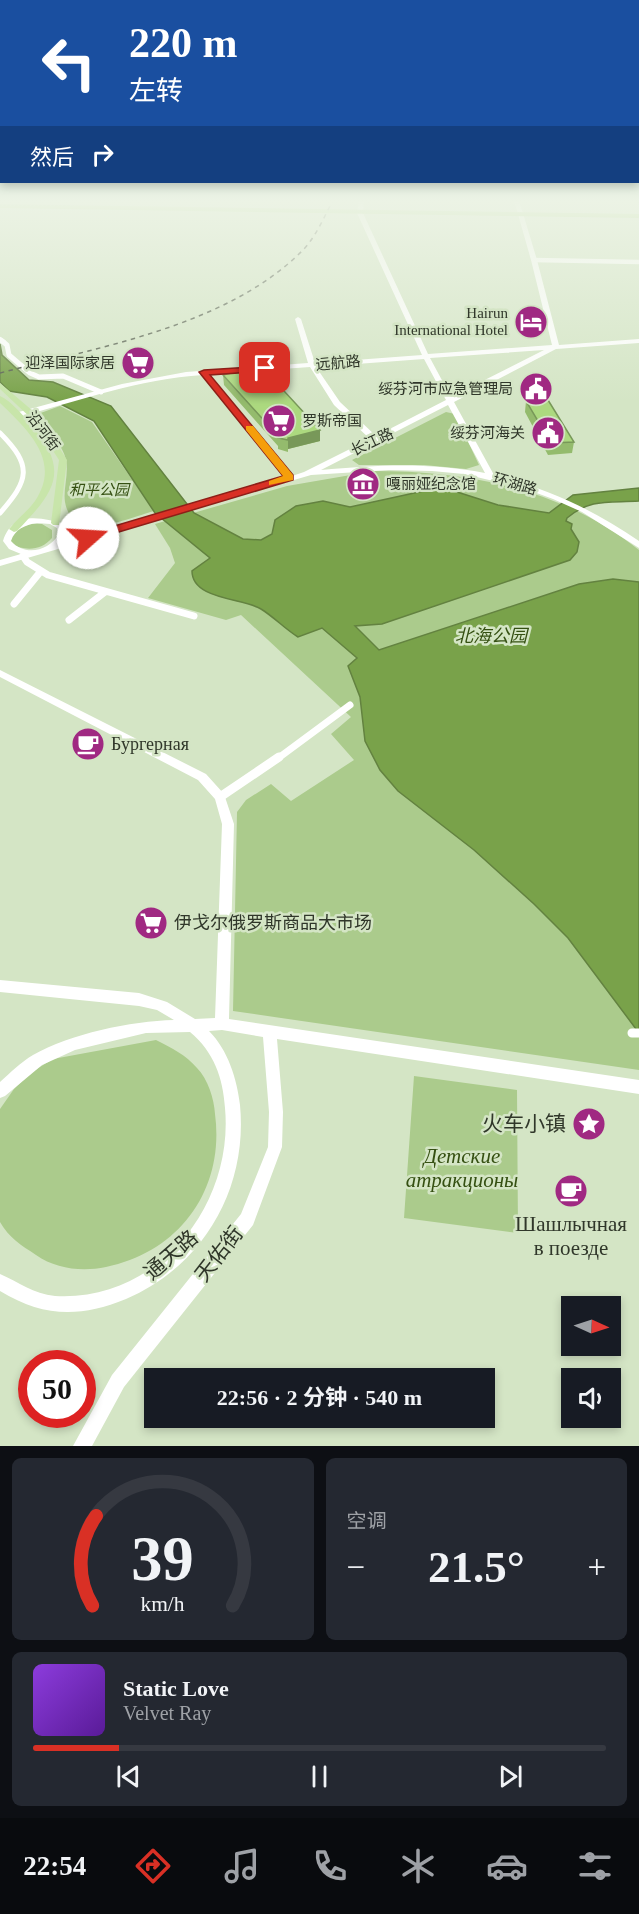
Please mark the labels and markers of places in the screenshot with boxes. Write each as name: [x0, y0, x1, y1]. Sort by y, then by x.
hotel icon: Hairun International Hotel: [513, 304, 549, 340]
place label: Hairun International Hotel: [394, 305, 508, 338]
pin: [239, 342, 290, 393]
supermarket icon: 迎泽国际家居: [120, 345, 156, 381]
place label: 迎泽国际家居: [25, 355, 115, 371]
public building icon: 绥芬河市应急管理局: [518, 371, 554, 407]
place label: 绥芬河市应急管理局: [378, 381, 513, 397]
supermarket icon: 罗斯帝国: [261, 403, 297, 439]
place label: 罗斯帝国: [302, 413, 362, 429]
public building icon: 绥芬河海关: [530, 415, 566, 451]
place label: 绥芬河海关: [450, 425, 525, 441]
museum icon: 嘎丽娅纪念馆: [345, 466, 381, 502]
place label: 嘎丽娅纪念馆: [386, 476, 476, 492]
cafe icon: Бургерная: [70, 726, 106, 762]
place label: Бургерная: [111, 734, 189, 754]
supermarket icon: 伊戈尔俄罗斯商品大市场: [133, 905, 169, 941]
place label: 伊戈尔俄罗斯商品大市场: [174, 913, 372, 933]
place icon: 火车小镇: [571, 1106, 607, 1142]
place label: 火车小镇: [482, 1112, 566, 1136]
cafe icon: Шашлычная в поезде: [553, 1173, 589, 1209]
place label: Шашлычная в поезде: [515, 1212, 627, 1260]

